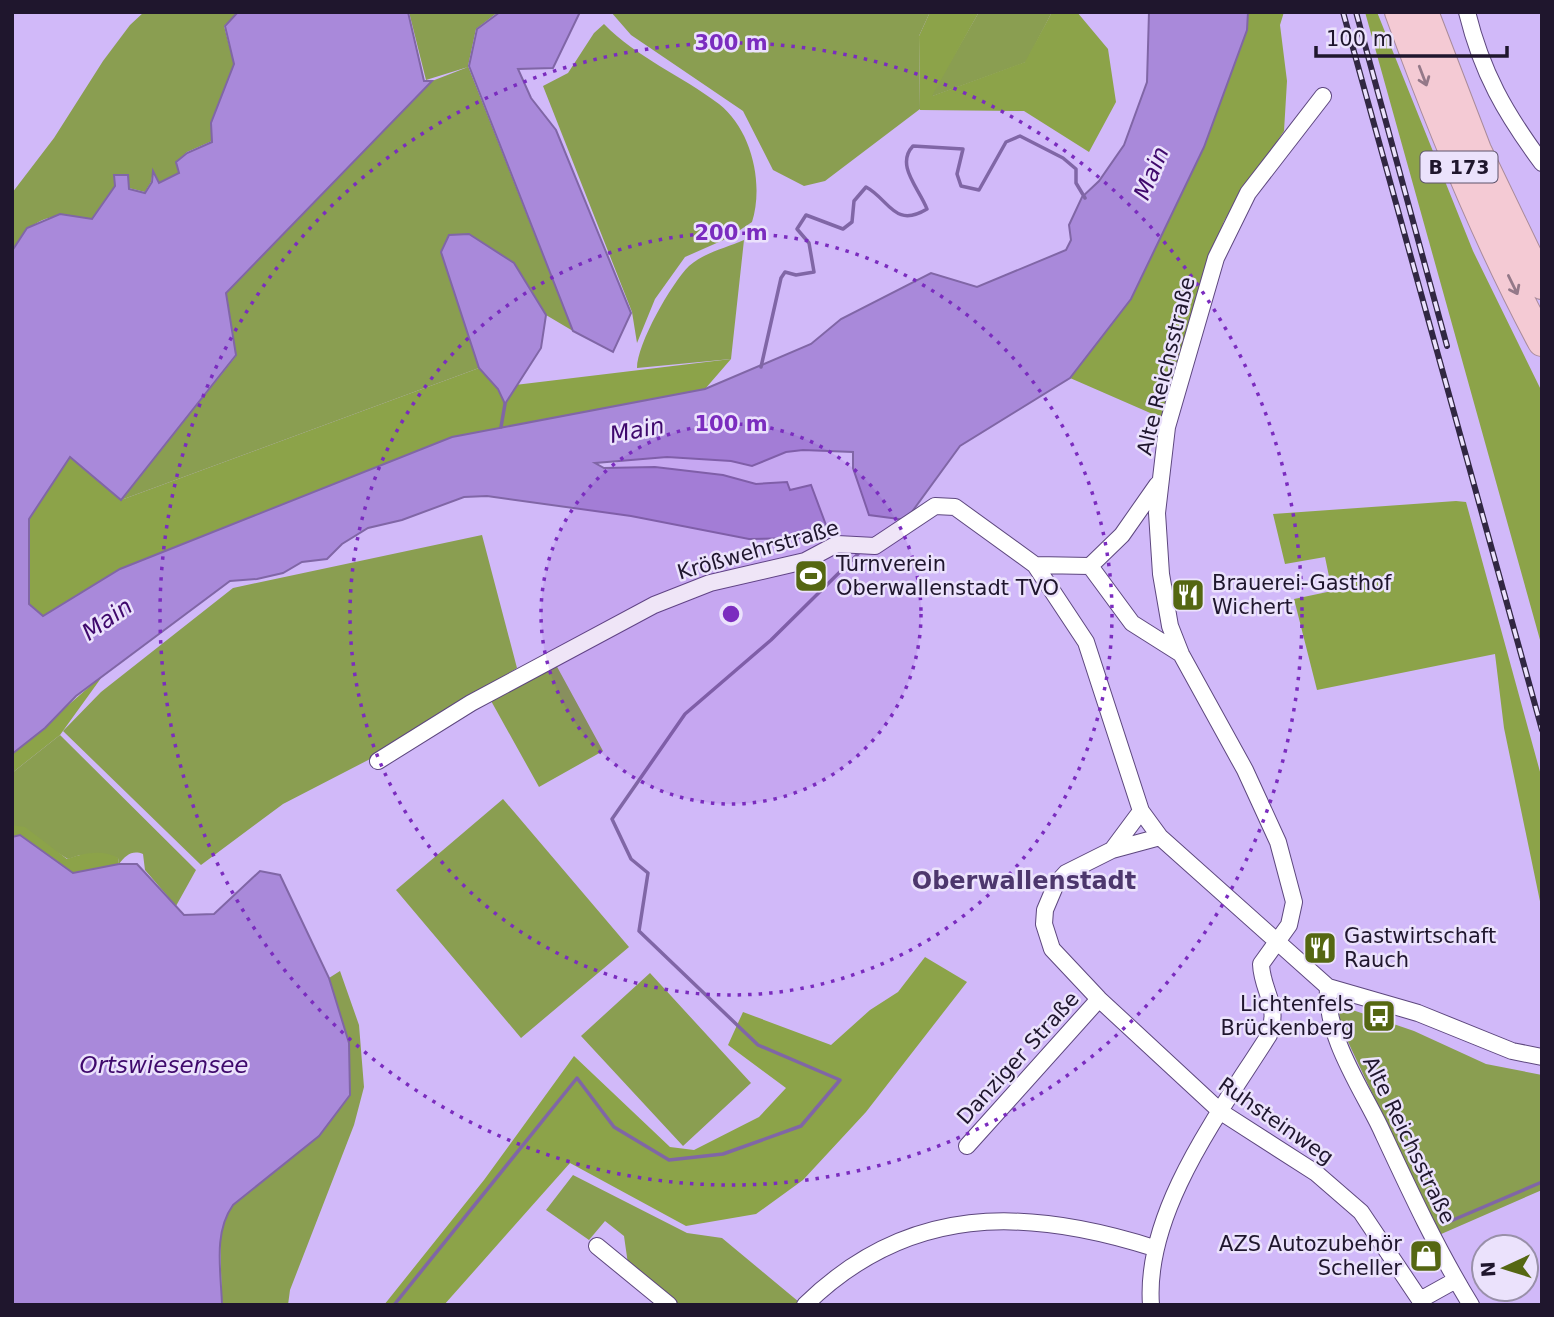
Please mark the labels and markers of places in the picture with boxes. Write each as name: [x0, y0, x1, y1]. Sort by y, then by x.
place label: Turnverein Oberwallenstadt TVO: [835, 552, 1059, 600]
sports icon: Turnverein Oberwallenstadt TVO: [792, 557, 830, 595]
place label: Brauerei-Gasthof Wichert: [1212, 571, 1392, 619]
restaurant icon: Brauerei-Gasthof Wichert: [1169, 576, 1207, 614]
centre of rings: [719, 602, 743, 626]
place label: Gastwirtschaft Rauch: [1344, 924, 1496, 972]
restaurant icon: Gastwirtschaft Rauch: [1301, 929, 1339, 967]
place label: Lichtenfels Brückenberg: [1221, 992, 1354, 1040]
bus stop icon: Lichtenfels Brückenberg: [1360, 997, 1398, 1035]
place label: AZS Autozubehör Scheller: [1219, 1232, 1402, 1280]
shop icon: AZS Autozubehör Scheller: [1407, 1237, 1445, 1275]

